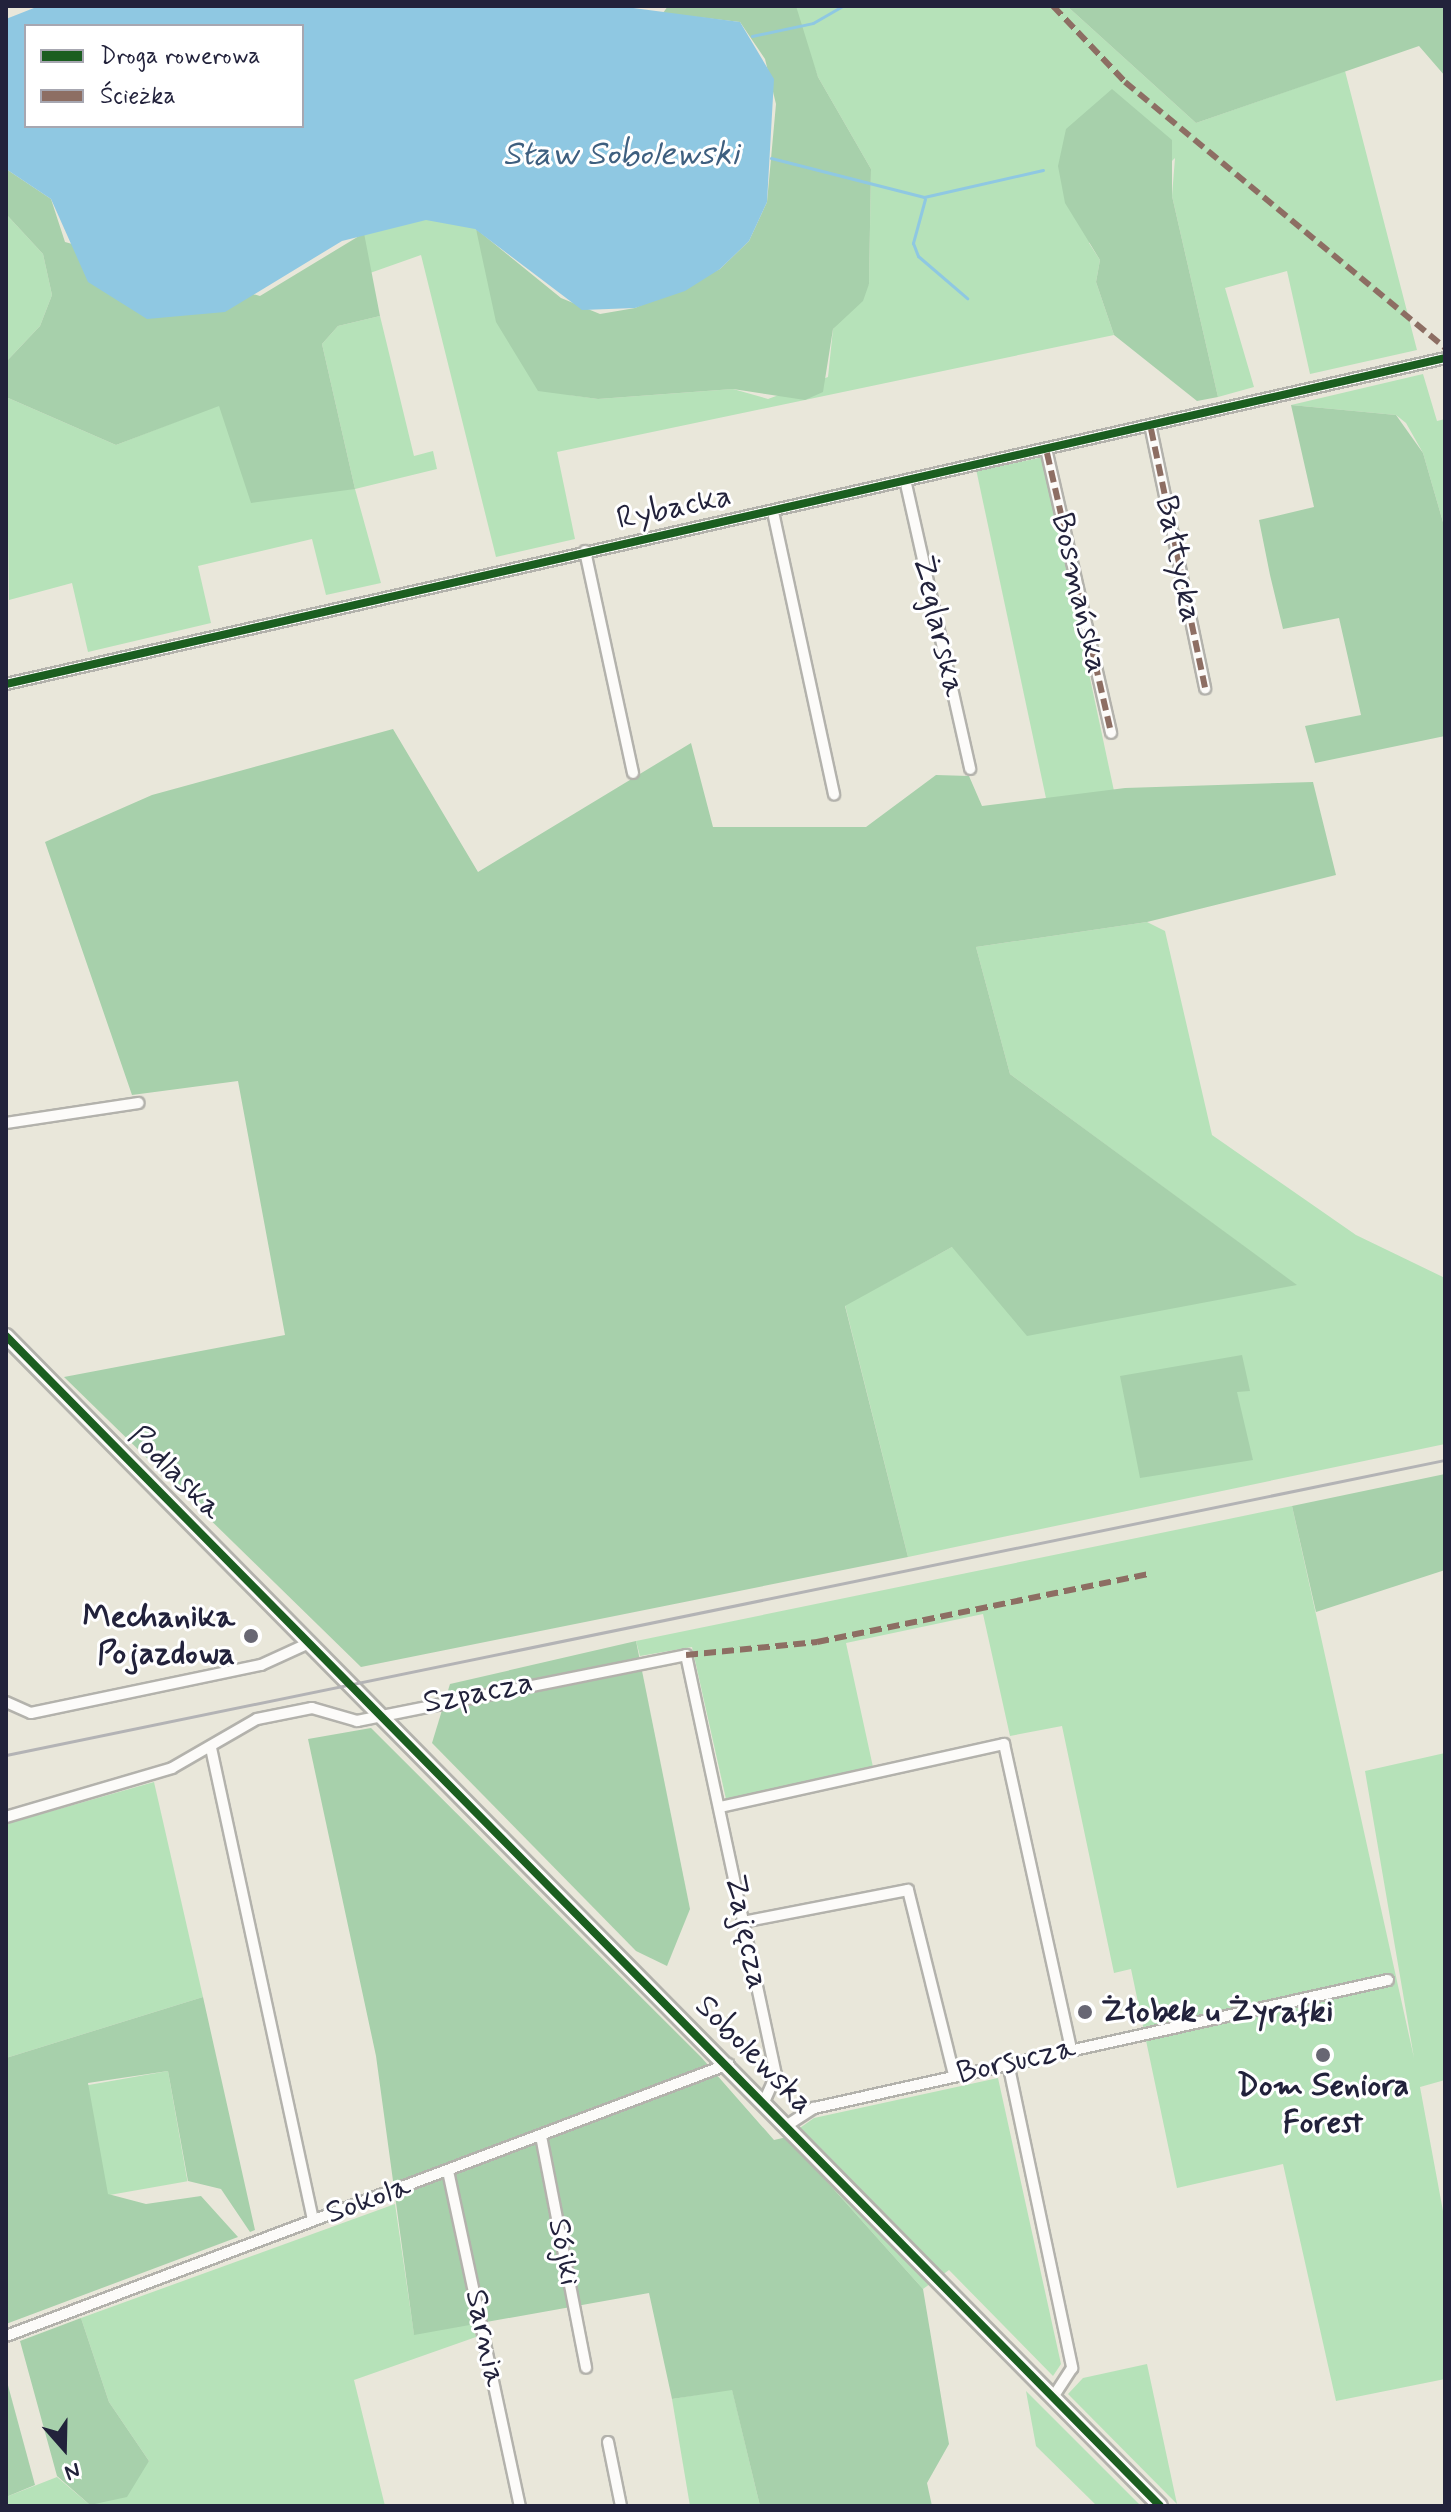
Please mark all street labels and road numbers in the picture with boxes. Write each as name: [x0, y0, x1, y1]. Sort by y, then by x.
street label: Rybacka: [613, 477, 735, 539]
street label: Bałtycka: [1146, 492, 1210, 626]
street label: Bosmańska: [1042, 509, 1116, 677]
street label: Żeglarska: [903, 552, 973, 700]
street label: Podlaska: [120, 1418, 230, 1528]
street label: Szpacza: [420, 1664, 536, 1722]
street label: Zajęcza: [715, 1871, 777, 1993]
street label: Sobolewska: [686, 1987, 822, 2123]
street label: Borsucza: [953, 2029, 1079, 2093]
street label: Sokola: [320, 2167, 416, 2233]
street label: Sójki: [539, 2215, 589, 2289]
street label: Sarnia: [456, 2286, 514, 2390]

